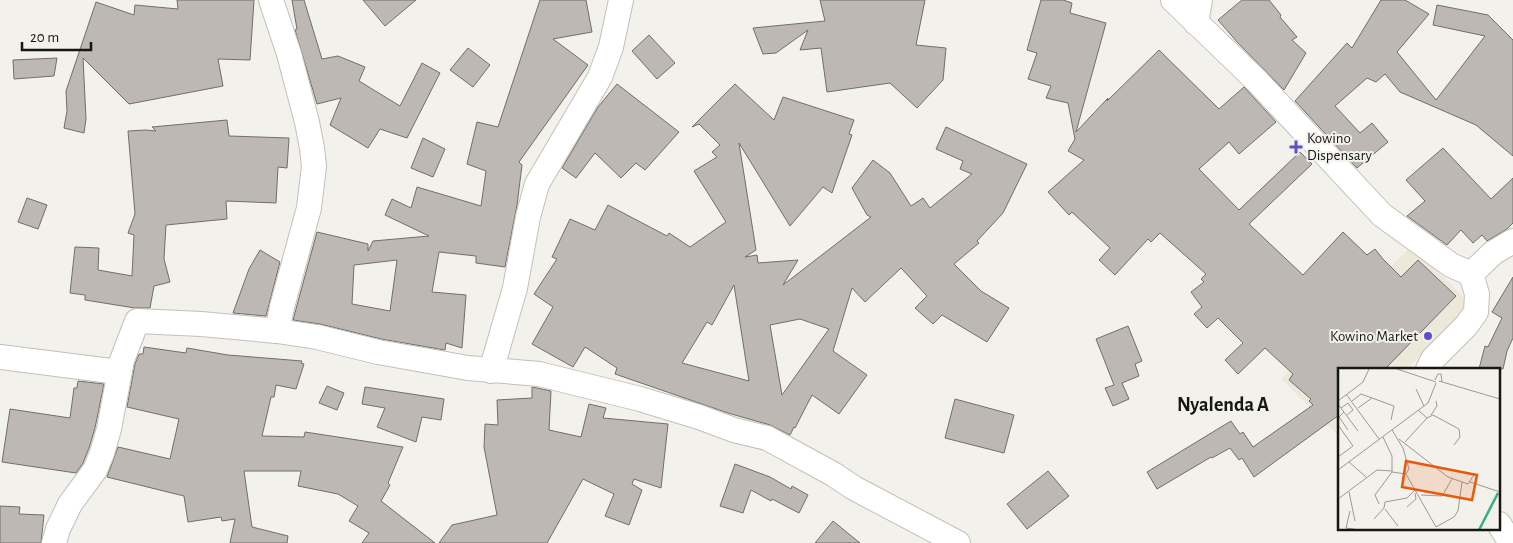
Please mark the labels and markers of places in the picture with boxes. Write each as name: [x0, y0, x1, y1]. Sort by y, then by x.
place label: Kowino Dispensary: [1307, 131, 1373, 163]
marker: Kowino Dispensary: [1289, 140, 1303, 154]
place label: Kowino Market: [1330, 329, 1418, 344]
marker: Kowino Market: [1422, 330, 1434, 342]

